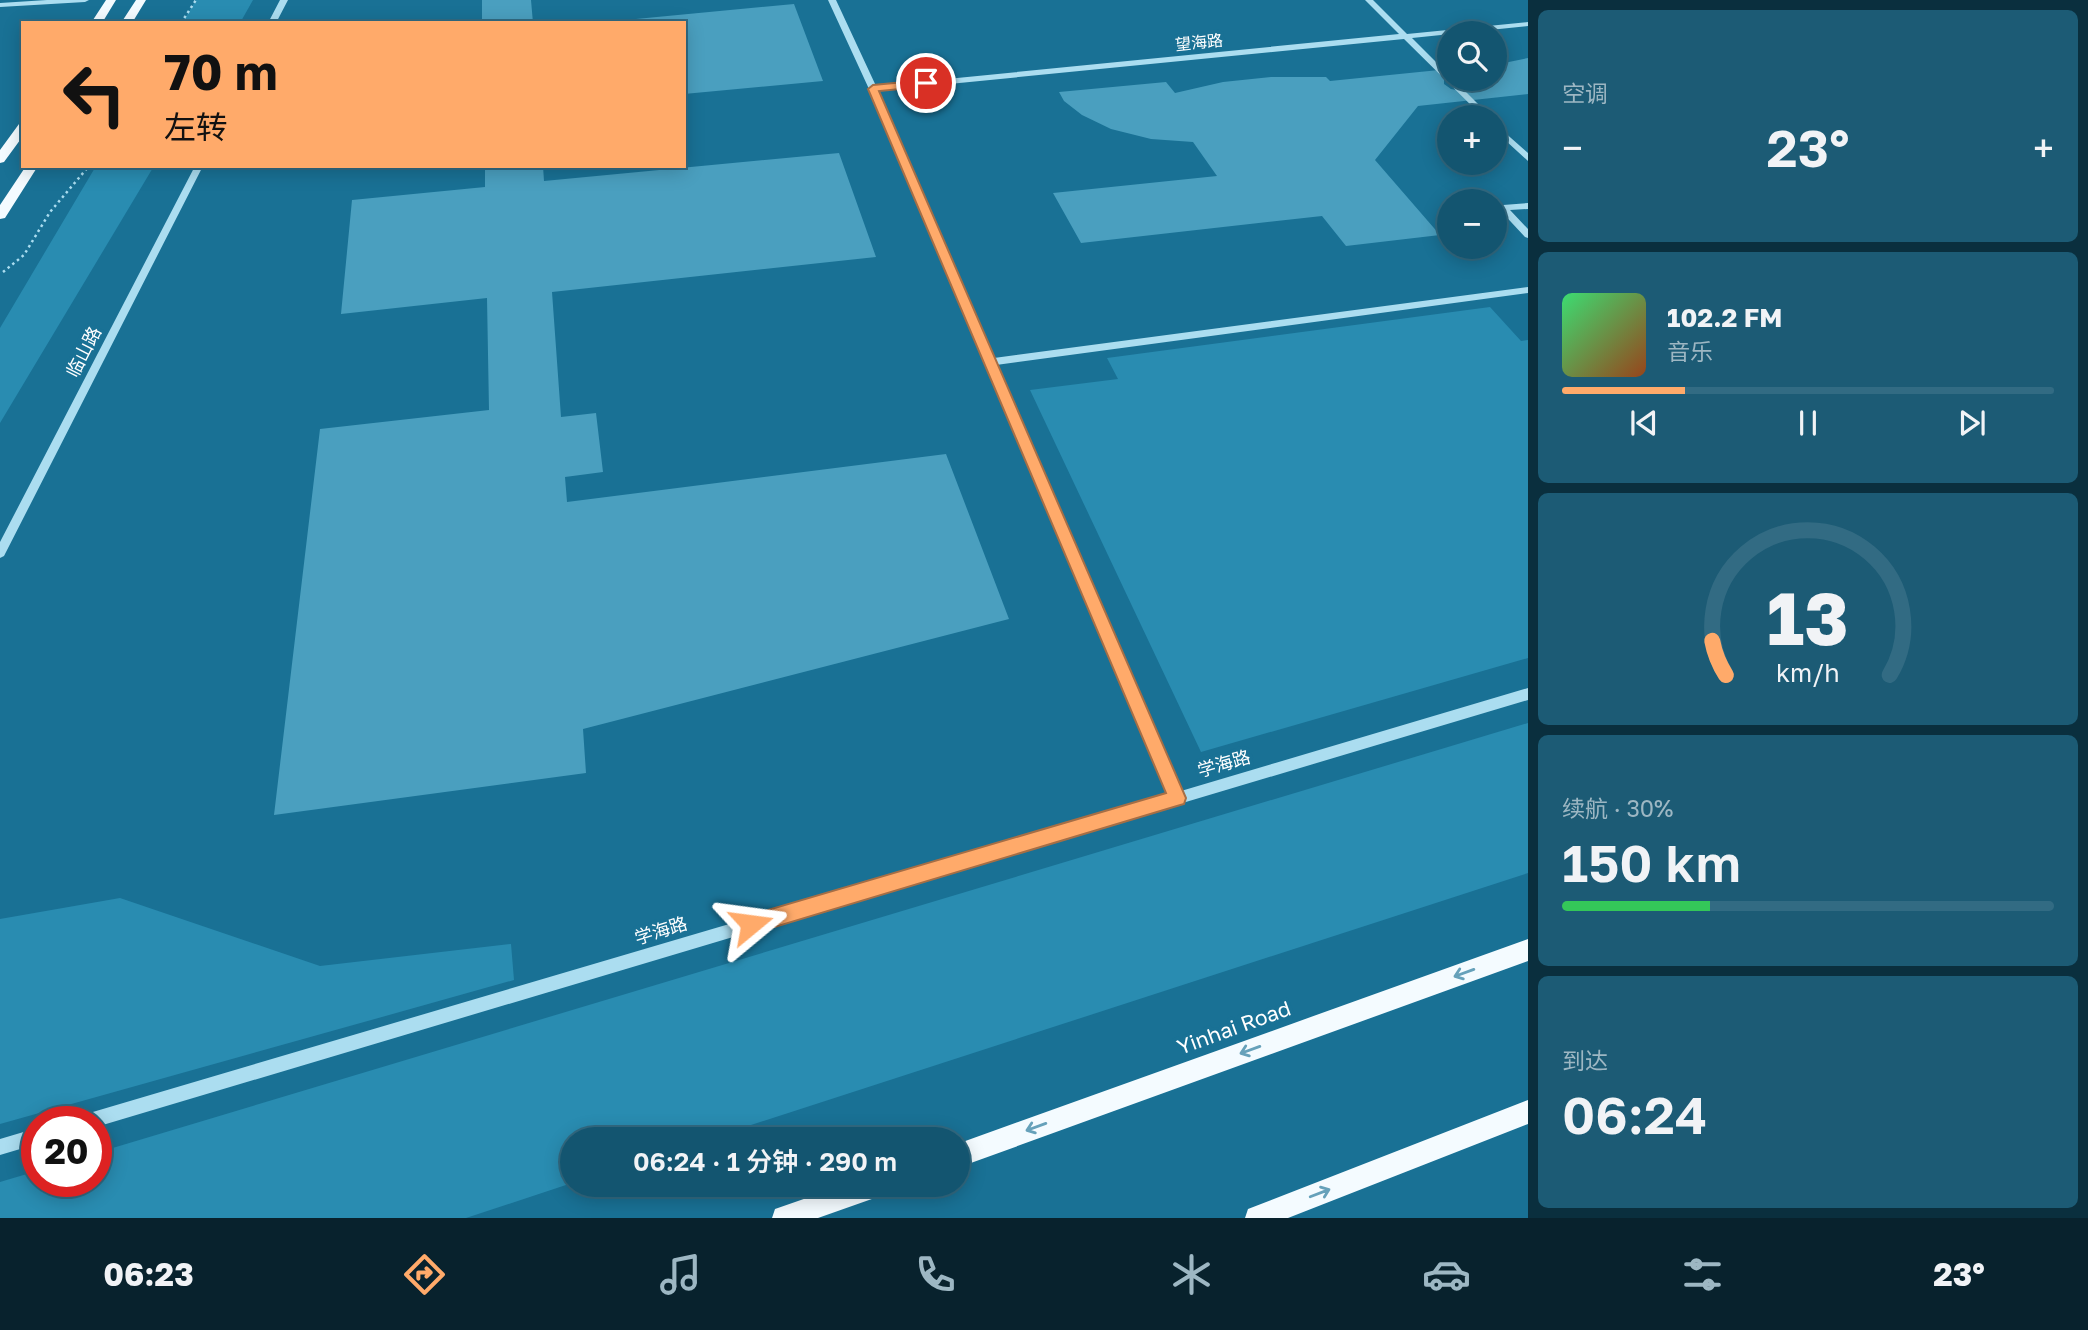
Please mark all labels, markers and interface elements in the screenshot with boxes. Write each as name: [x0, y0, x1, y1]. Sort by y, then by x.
map controls: [1437, 21, 1507, 259]
button: search: [1437, 21, 1507, 91]
street label: 望海路: [1174, 30, 1224, 54]
text: 70 m: [164, 42, 278, 101]
icon: left: [49, 49, 140, 140]
pin: [896, 53, 956, 113]
icon: arrive: [907, 64, 945, 102]
text: 空调: [1562, 79, 1608, 107]
button: +: [1437, 105, 1507, 175]
text: 左转: [164, 108, 228, 146]
text: 23°: [1767, 116, 1849, 178]
text: −: [1562, 125, 1583, 170]
text: +: [2033, 125, 2054, 170]
button: −: [1437, 189, 1507, 259]
text: 102.2 FM: [1667, 302, 1782, 333]
street label: 临山路: [61, 322, 105, 381]
text: 音乐: [1667, 337, 1713, 365]
icon: previous: [1625, 404, 1663, 442]
icon: pause: [1789, 404, 1827, 442]
icon: next: [1953, 404, 1991, 442]
text: 13: [1767, 574, 1849, 661]
text: km/h: [1776, 657, 1840, 688]
street label: 学海路: [1195, 745, 1253, 781]
text: 续航 · 30%: [1562, 794, 1673, 822]
text: 150 km: [1562, 831, 1741, 893]
position arrow: [714, 887, 788, 961]
street label: 学海路: [632, 912, 690, 948]
one-way arrow: [1453, 968, 1475, 980]
street label: Yinhai Road: [1173, 994, 1294, 1060]
one-way arrow: [1239, 1045, 1261, 1058]
text: 到达: [1562, 1046, 1608, 1074]
text: 06:24: [1562, 1083, 1708, 1145]
speed limit sign: 20: [21, 1106, 112, 1197]
one-way arrow: [1025, 1122, 1047, 1135]
text: 06:24 · 1 分钟 · 290 m: [633, 1146, 897, 1177]
one-way arrow: [1309, 1186, 1331, 1199]
icon: directions: [400, 1250, 449, 1299]
icon: music: [656, 1250, 705, 1299]
icon: phone: [911, 1250, 960, 1299]
icon: climate: [1167, 1250, 1216, 1299]
icon: car: [1422, 1250, 1471, 1299]
icon: filters: [1678, 1250, 1727, 1299]
text: 06:23: [103, 1255, 194, 1293]
text: 23°: [1933, 1255, 1985, 1293]

